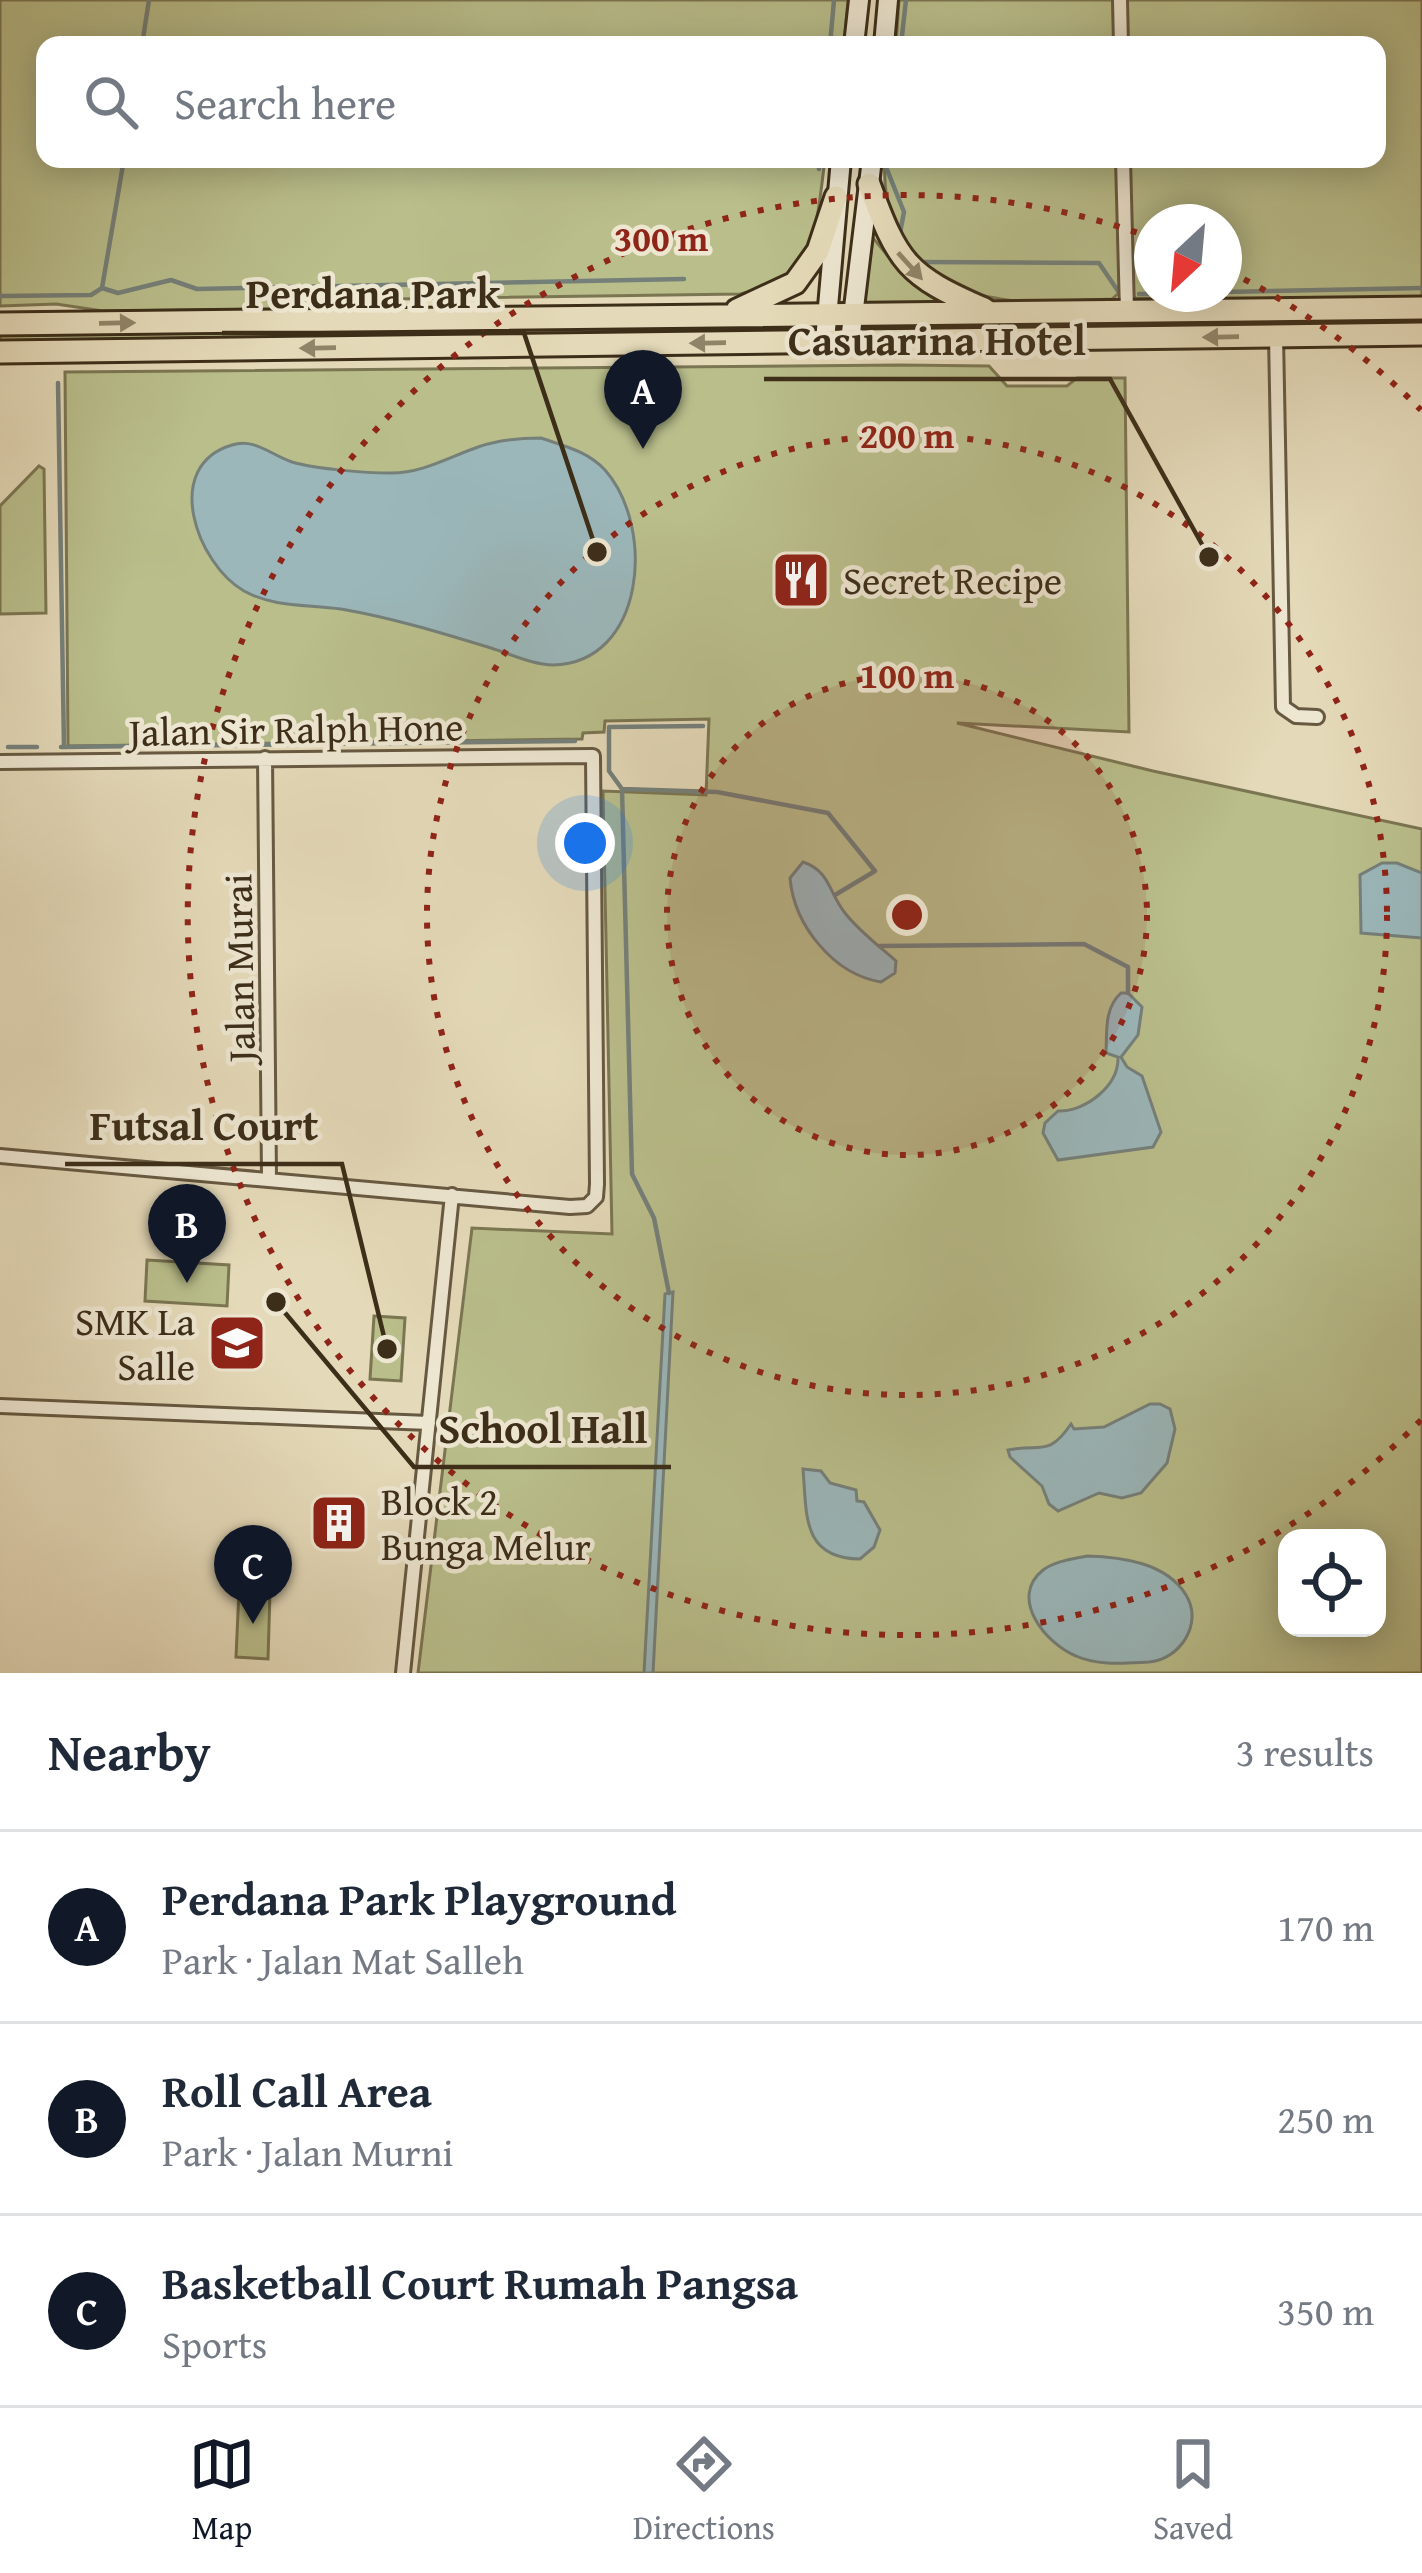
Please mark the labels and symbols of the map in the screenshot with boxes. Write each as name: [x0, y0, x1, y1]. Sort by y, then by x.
north arrow: [1134, 204, 1242, 312]
text: 300 m: [614, 211, 709, 264]
one-way arrow: [896, 252, 923, 281]
callout: Perdana Park: [222, 255, 524, 333]
text: Perdana Park: [246, 262, 501, 323]
callout: Casuarina Hotel: [764, 301, 1110, 379]
text: Casuarina Hotel: [788, 309, 1086, 370]
one-way arrow: [99, 313, 137, 332]
one-way arrow: [1201, 328, 1239, 347]
one-way arrow: [688, 333, 726, 352]
one-way arrow: [298, 338, 336, 357]
pin: A: [604, 350, 682, 449]
text: 200 m: [860, 408, 955, 461]
restaurant icon: Secret Recipe: [770, 549, 832, 611]
place label: Secret Recipe: [843, 551, 1062, 608]
text: 100 m: [860, 648, 955, 701]
street label: Jalan Sir Ralph Hone: [123, 697, 464, 760]
your location: [555, 813, 615, 873]
street label: Jalan Murai: [208, 873, 269, 1068]
centre of rings: [886, 894, 928, 936]
callout: Futsal Court: [65, 1086, 342, 1164]
text: Futsal Court: [90, 1094, 319, 1155]
pin: B: [148, 1184, 226, 1283]
place label: SMK La Salle: [75, 1292, 196, 1394]
school or university icon: SMK La Salle: [206, 1312, 268, 1374]
callout: School Hall: [414, 1389, 671, 1467]
text: School Hall: [438, 1397, 648, 1458]
place label: Block 2 Bunga Melur: [381, 1472, 591, 1574]
building icon: Block 2 Bunga Melur: [308, 1492, 370, 1554]
pin: C: [214, 1525, 292, 1624]

